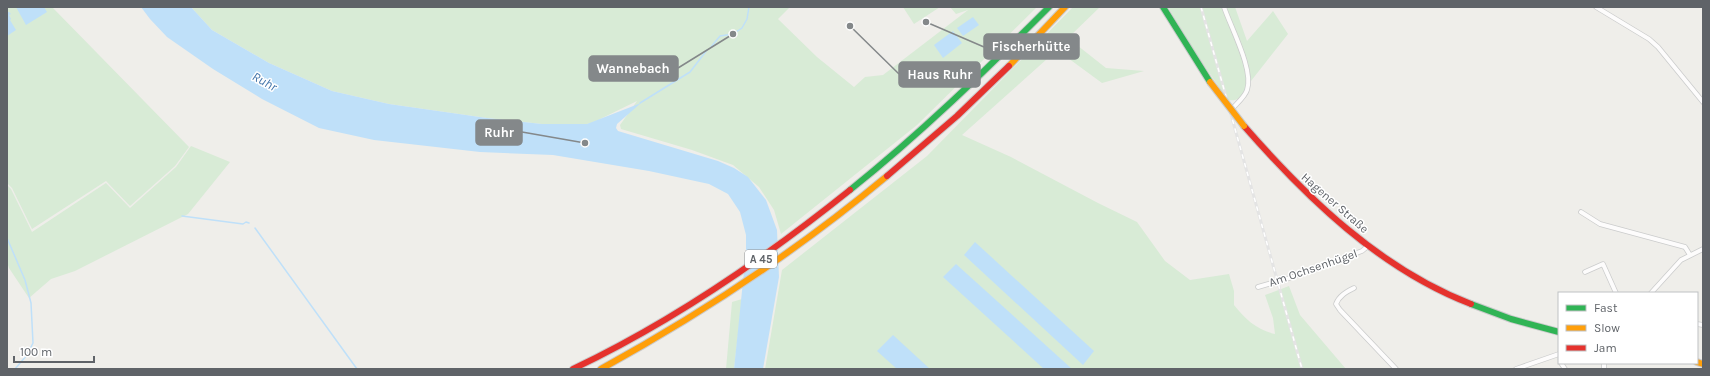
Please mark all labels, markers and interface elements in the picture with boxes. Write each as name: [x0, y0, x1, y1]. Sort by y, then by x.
callout: Fischerhütte: [984, 34, 1079, 59]
text: Fischerhütte: [992, 39, 1070, 54]
callout: Wannebach: [589, 56, 678, 81]
text: Wannebach: [596, 61, 670, 76]
callout: Haus Ruhr: [899, 62, 980, 87]
text: Haus Ruhr: [908, 67, 973, 82]
water label: Ruhr: [250, 69, 280, 95]
callout: Ruhr: [476, 120, 522, 145]
text: Ruhr: [484, 125, 515, 140]
street label: Hagener Straße: [1299, 170, 1371, 236]
street label: Am Ochsenhügel: [1267, 246, 1359, 290]
road number: A 45: [745, 250, 777, 268]
legend: [1558, 292, 1698, 364]
text: Fast: [1594, 301, 1618, 315]
text: Slow: [1594, 321, 1620, 335]
scale bar: [14, 338, 94, 364]
text: Jam: [1594, 341, 1617, 355]
text: 100 m: [20, 345, 52, 359]

